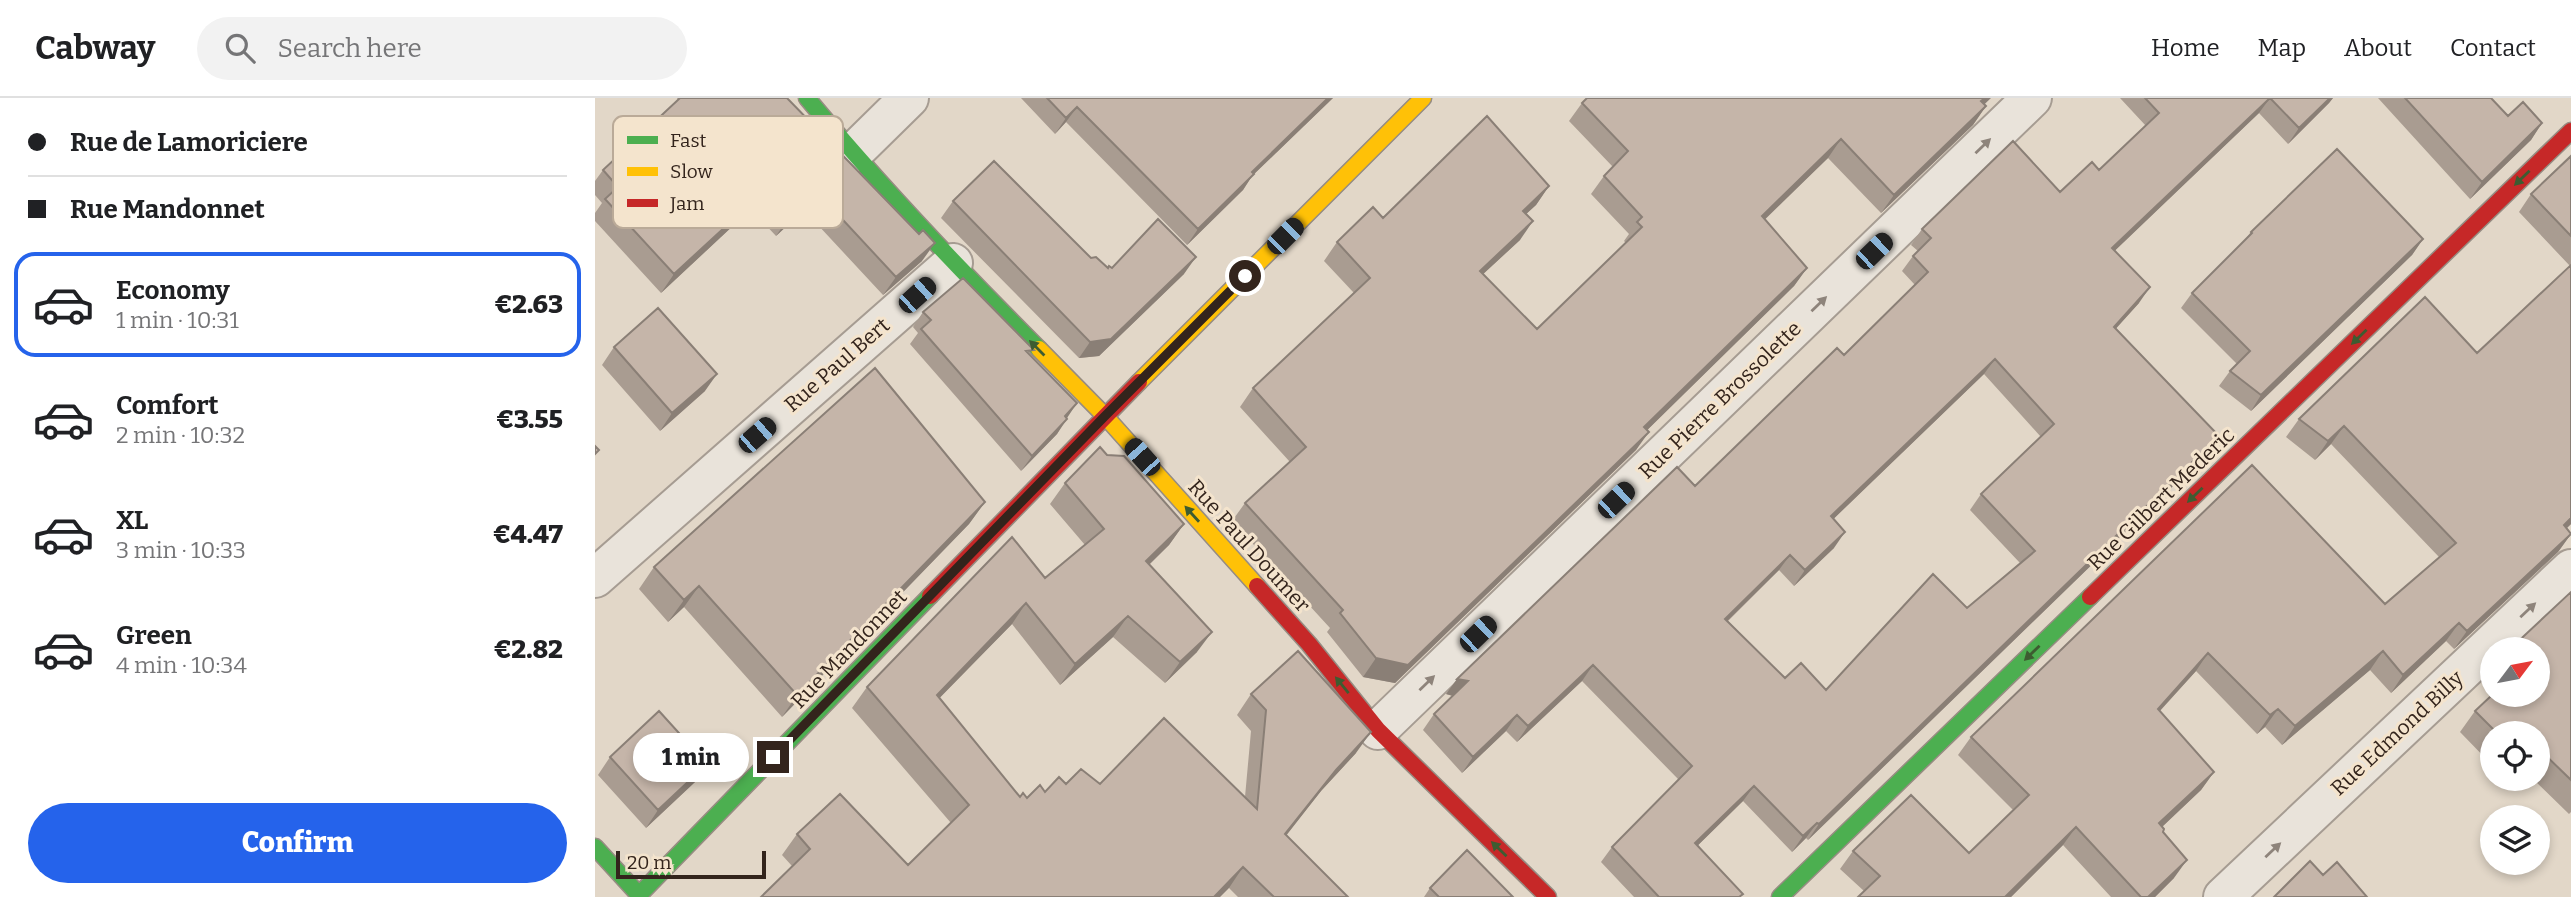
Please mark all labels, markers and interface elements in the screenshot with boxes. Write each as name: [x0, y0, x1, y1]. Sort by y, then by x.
search box: [197, 17, 687, 80]
text: Cabway: [35, 28, 155, 68]
icon: search: [221, 29, 259, 67]
text: Search here: [277, 33, 422, 64]
text: Home: [2151, 34, 2220, 62]
text: Map: [2258, 34, 2306, 62]
text: About: [2344, 34, 2412, 62]
text: Contact: [2450, 34, 2536, 62]
legend: [613, 116, 843, 228]
text: Rue de Lamoriciere: [70, 127, 308, 158]
text: Fast: [670, 129, 707, 152]
one-way arrow: [1974, 138, 1991, 154]
text: Slow: [670, 160, 713, 183]
one-way arrow: [2514, 170, 2531, 186]
text: Jam: [669, 192, 704, 215]
text: Rue Mandonnet: [70, 194, 265, 225]
car: [1263, 214, 1308, 258]
car: [1852, 229, 1897, 273]
route start: [1229, 260, 1261, 292]
icon: car: [32, 273, 95, 336]
car: [895, 273, 940, 317]
text: Economy: [116, 275, 230, 306]
text: €2.63: [494, 289, 563, 320]
one-way arrow: [1811, 295, 1828, 312]
text: 1 min · 10:31: [116, 306, 239, 334]
street label: Rue Paul Bert: [779, 312, 895, 418]
street label: Rue Pierre Brossolette: [1633, 316, 1807, 484]
one-way arrow: [2350, 328, 2367, 345]
one-way arrow: [1029, 340, 1046, 356]
icon: car: [32, 388, 95, 451]
text: Comfort: [116, 390, 219, 421]
text: €3.55: [496, 404, 563, 435]
car: [735, 413, 780, 457]
text: 2 min · 10:32: [116, 421, 245, 449]
street label: Rue Gilbert Mederic: [2082, 422, 2240, 576]
car: [1121, 434, 1164, 480]
street label: Rue Paul Doumer: [1183, 474, 1315, 618]
car: [1594, 478, 1639, 522]
one-way arrow: [2187, 486, 2204, 502]
icon: car: [32, 503, 95, 566]
text: XL: [116, 505, 148, 536]
one-way arrow: [1185, 506, 1201, 523]
text: €4.47: [493, 519, 563, 550]
text: 3 min · 10:33: [116, 536, 246, 564]
street label: Rue Mandonnet: [786, 584, 913, 714]
one-way arrow: [2519, 602, 2536, 619]
car: [1456, 612, 1501, 656]
icon: car: [32, 618, 95, 681]
text: Green: [116, 620, 192, 651]
text: €2.82: [494, 634, 563, 665]
north arrow: [2480, 637, 2550, 707]
map controls: [2480, 637, 2550, 875]
one-way arrow: [2024, 645, 2041, 661]
text: 4 min · 10:34: [116, 651, 247, 679]
street label: Rue Edmond Billy: [2325, 664, 2469, 801]
one-way arrow: [1418, 674, 1435, 691]
one-way arrow: [1334, 677, 1349, 695]
button: locate: [2480, 721, 2550, 791]
callout: 1 min: [633, 732, 749, 782]
route end: [757, 741, 789, 773]
text: 1 min: [662, 743, 720, 771]
button: Confirm: [28, 803, 567, 883]
button: layers: [2480, 805, 2550, 875]
one-way arrow: [1491, 842, 1508, 858]
one-way arrow: [2264, 843, 2281, 859]
scale bar: [616, 848, 767, 880]
text: 20 m: [627, 851, 671, 874]

